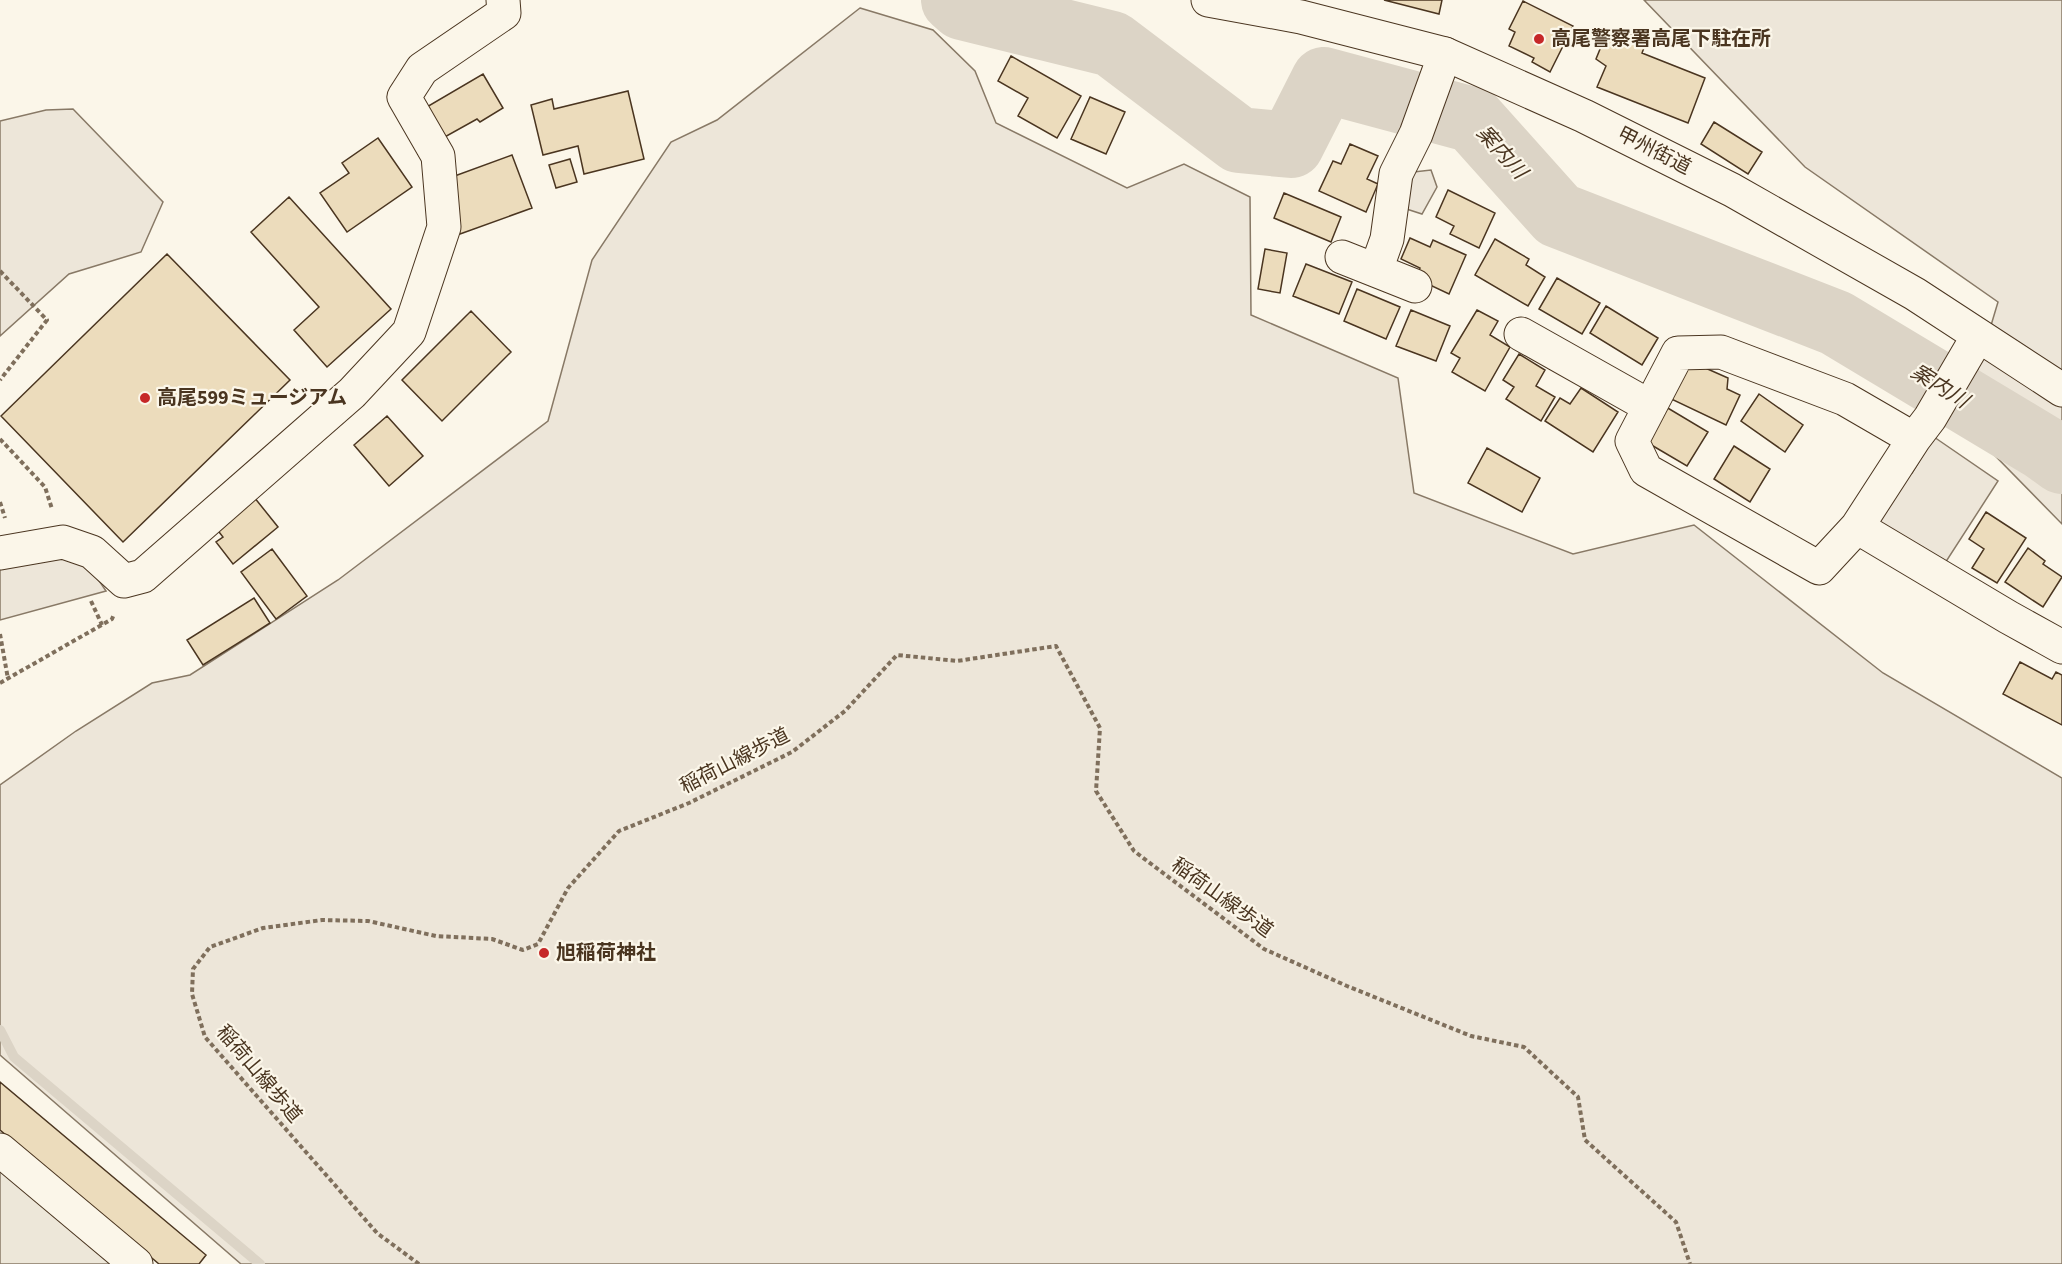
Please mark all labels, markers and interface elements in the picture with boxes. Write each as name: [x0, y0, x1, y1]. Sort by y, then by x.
place label: 高尾警察署高尾下駐在所: [1551, 25, 1771, 53]
marker: 高尾警察署高尾下駐在所: [1532, 32, 1546, 46]
water label: 案内川: [1470, 119, 1536, 187]
street label: 甲州街道: [1612, 120, 1696, 182]
water label: 案内川: [1905, 357, 1976, 416]
place label: 高尾599ミュージアム: [157, 384, 347, 412]
marker: 高尾599ミュージアム: [138, 391, 152, 405]
street label: 稲荷山線歩道: [675, 721, 795, 801]
street label: 稲荷山線歩道: [1165, 851, 1279, 945]
place label: 旭稲荷神社: [556, 939, 656, 967]
marker: 旭稲荷神社: [537, 946, 551, 960]
street label: 稲荷山線歩道: [210, 1019, 308, 1129]

